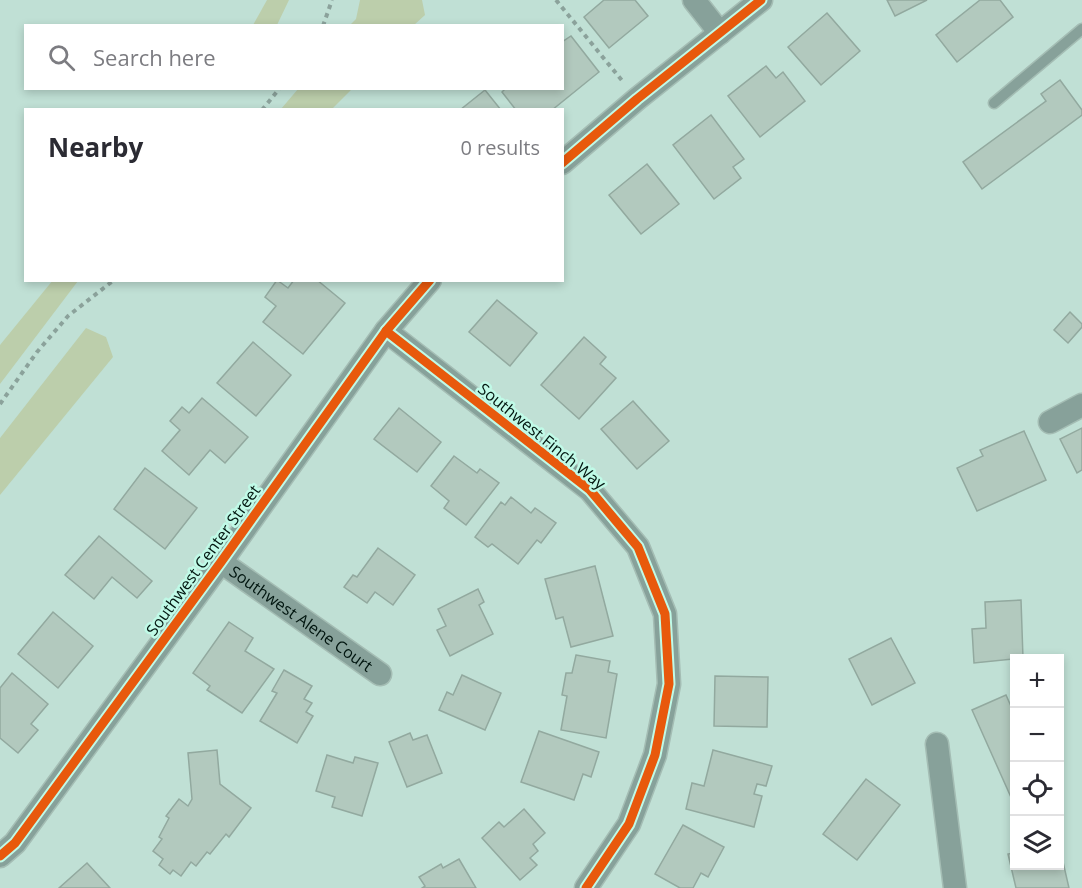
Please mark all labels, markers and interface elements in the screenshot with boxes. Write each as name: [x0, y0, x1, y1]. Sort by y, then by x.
search box: [24, 24, 564, 90]
icon: search: [45, 41, 78, 74]
text: Search here: [93, 42, 216, 72]
text: Nearby: [48, 129, 143, 165]
text: 0 results: [460, 134, 540, 161]
street label: Southwest Finch Way: [474, 378, 611, 495]
street label: Southwest Center Street: [141, 480, 265, 640]
street label: Southwest Alene Court: [225, 560, 377, 677]
map controls: [1010, 654, 1064, 870]
button: +: [1010, 654, 1064, 708]
button: −: [1010, 708, 1064, 762]
button: locate: [1010, 762, 1064, 816]
button: layers: [1010, 816, 1064, 870]

